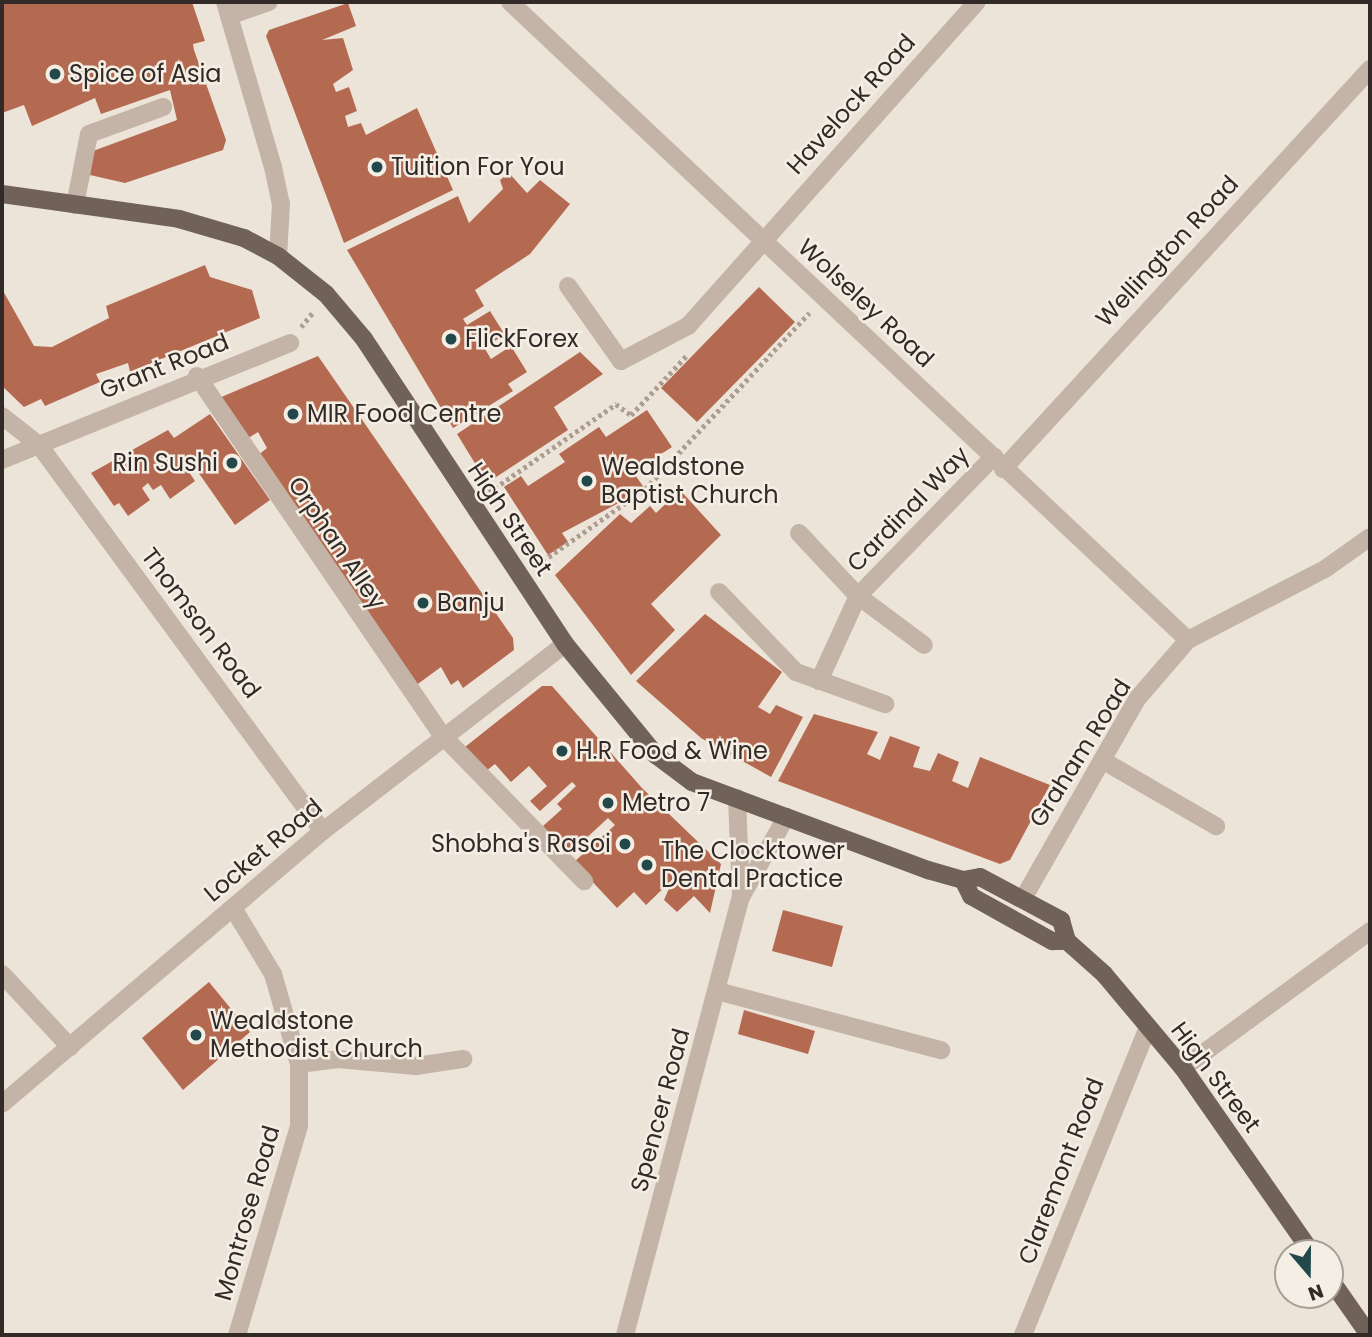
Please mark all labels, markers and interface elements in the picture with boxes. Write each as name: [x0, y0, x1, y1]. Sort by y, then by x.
street label: Havelock Road: [781, 28, 921, 180]
place label: Spice of Asia: [69, 60, 222, 88]
marker: Spice of Asia: [47, 66, 63, 82]
place label: Tuition For You: [391, 153, 565, 181]
marker: Tuition For You: [369, 159, 385, 175]
street label: Wellington Road: [1090, 170, 1244, 332]
street label: Wolseley Road: [792, 233, 940, 373]
place label: FlickForex: [465, 325, 579, 353]
street label: Grant Road: [95, 327, 233, 405]
marker: FlickForex: [443, 331, 459, 347]
place label: MIR Food Centre: [307, 400, 501, 428]
marker: MIR Food Centre: [285, 406, 301, 422]
street label: Cardinal Way: [841, 440, 975, 578]
place label: Rin Sushi: [112, 449, 218, 477]
place label: Wealdstone Baptist Church: [601, 453, 779, 509]
marker: Rin Sushi: [224, 455, 240, 471]
street label: High Street: [461, 457, 559, 581]
street label: Orphan Alley: [282, 471, 392, 615]
marker: Wealdstone Baptist Church: [579, 473, 595, 489]
street label: Thomson Road: [135, 542, 267, 704]
place label: Banju: [437, 589, 505, 617]
marker: Banju: [415, 595, 431, 611]
street label: Graham Road: [1023, 674, 1137, 832]
place label: H.R Food & Wine: [576, 737, 768, 765]
marker: H.R Food & Wine: [554, 743, 570, 759]
place label: Metro 7: [622, 789, 710, 817]
street label: Locket Road: [198, 792, 328, 908]
marker: Metro 7: [600, 795, 616, 811]
place label: Shobha's Rasoi: [431, 830, 611, 858]
marker: Shobha's Rasoi: [617, 836, 633, 852]
place label: The Clocktower Dental Practice: [661, 837, 845, 893]
marker: The Clocktower Dental Practice: [639, 857, 655, 873]
place label: Wealdstone Methodist Church: [210, 1007, 423, 1063]
street label: High Street: [1165, 1016, 1267, 1138]
street label: Spencer Road: [624, 1025, 696, 1195]
marker: Wealdstone Methodist Church: [188, 1027, 204, 1043]
street label: Claremont Road: [1012, 1074, 1110, 1268]
street label: Montrose Road: [208, 1122, 286, 1304]
north arrow: [1274, 1239, 1344, 1309]
text: N: [1304, 1277, 1327, 1307]

